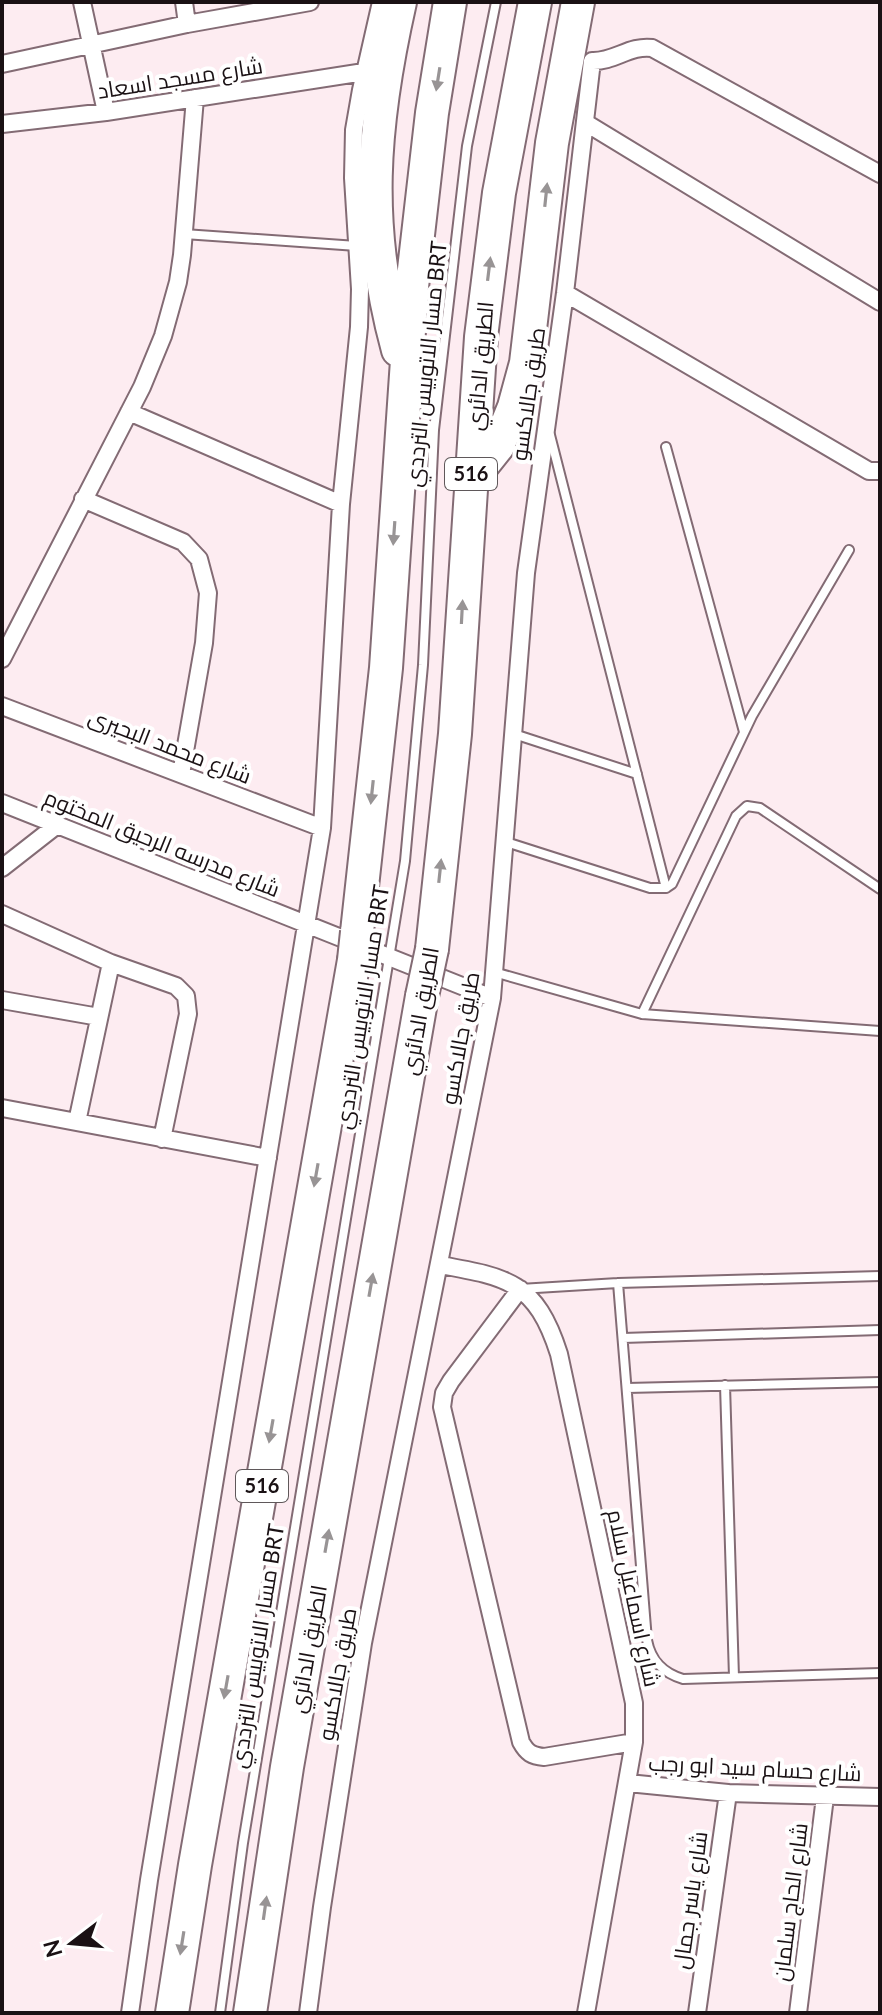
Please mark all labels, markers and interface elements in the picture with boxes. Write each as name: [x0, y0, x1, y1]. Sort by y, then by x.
street label: شارع مسجد اسعاد: [95, 51, 265, 106]
one-way arrow: [431, 67, 444, 92]
one-way arrow: [540, 182, 553, 207]
street label: مسار الاتوبيس الترددي BRT: [399, 240, 456, 489]
one-way arrow: [483, 256, 496, 281]
street label: الطريق الدائري: [460, 300, 503, 432]
street label: طريق جالاكسو: [505, 326, 551, 462]
road number: 516: [445, 458, 497, 490]
one-way arrow: [388, 521, 401, 546]
one-way arrow: [456, 599, 469, 624]
street label: شارع محمد البحيرى: [84, 702, 255, 791]
one-way arrow: [366, 780, 379, 805]
street label: شارع مدرسه الرحيق المختوم: [39, 783, 284, 905]
one-way arrow: [434, 858, 447, 883]
street label: مسار الاتوبيس الترددي BRT: [329, 883, 398, 1132]
street label: الطريق الدائري: [395, 945, 448, 1078]
street label: طريق جالاكسو: [435, 970, 485, 1106]
one-way arrow: [310, 1163, 322, 1188]
one-way arrow: [366, 1272, 378, 1297]
one-way arrow: [265, 1419, 277, 1444]
road number: 516: [236, 1470, 288, 1502]
street label: شارع اسماعيل سلام: [600, 1507, 667, 1690]
street label: مسار الاتوبيس الترددي BRT: [224, 1522, 293, 1771]
one-way arrow: [321, 1528, 333, 1553]
street label: الطريق الدائري: [283, 1583, 336, 1716]
street label: طريق جالاكسو: [312, 1606, 362, 1742]
one-way arrow: [220, 1675, 232, 1700]
street label: شارع حسام سيد ابو رجب: [648, 1748, 862, 1790]
street label: شارع الحاج سلمان: [766, 1821, 815, 1983]
street label: شارع ياسر جمال: [666, 1829, 715, 1971]
one-way arrow: [259, 1895, 272, 1920]
north arrow: [32, 1903, 112, 1983]
one-way arrow: [175, 1931, 188, 1956]
text: N: [37, 1937, 68, 1961]

